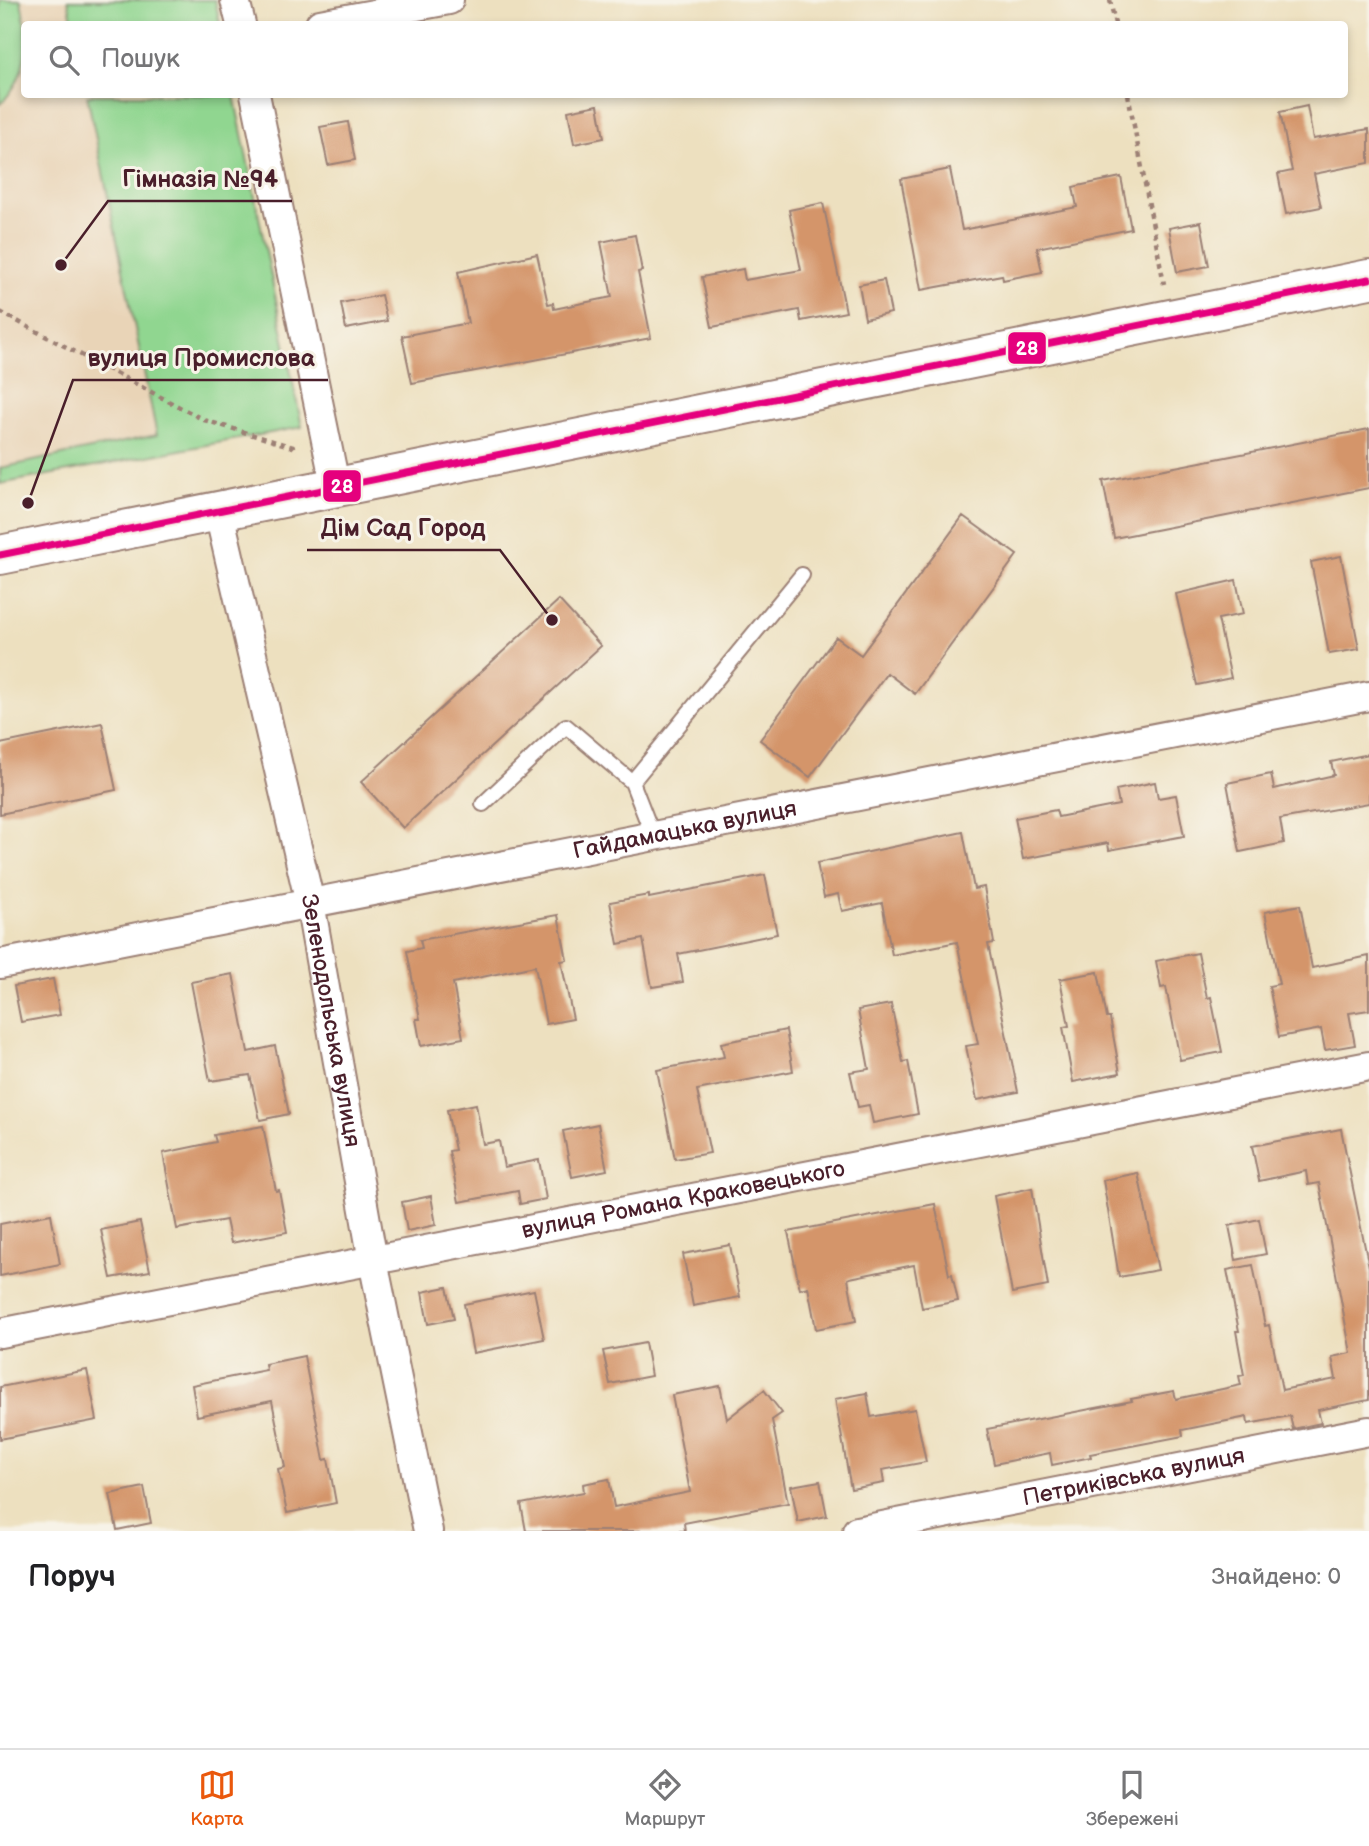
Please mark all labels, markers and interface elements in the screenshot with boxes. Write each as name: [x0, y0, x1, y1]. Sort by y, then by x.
search box: [21, 21, 1348, 98]
icon: search: [45, 41, 83, 79]
text: Пошук: [101, 44, 180, 75]
callout: Гімназія №94: [108, 156, 292, 201]
text: Гімназія №94: [122, 165, 278, 194]
line badge: 28: [1007, 331, 1047, 365]
callout: вулиця Промислова: [73, 335, 328, 380]
text: 28: [1016, 338, 1038, 361]
text: вулиця Промислова: [87, 344, 316, 373]
line badge: 28: [322, 469, 362, 503]
text: 28: [331, 476, 353, 499]
callout: Дім Сад Город: [307, 505, 500, 550]
text: Дім Сад Город: [321, 514, 486, 543]
street label: Гайдамацька вулиця: [571, 794, 799, 865]
street label: Зеленодольська вулиця: [294, 892, 367, 1149]
street label: вулиця Романа Краковецького: [519, 1155, 847, 1245]
street label: Петриківська вулиця: [1020, 1442, 1247, 1512]
text: Поруч: [28, 1559, 116, 1595]
text: Знайдено: 0: [1212, 1563, 1341, 1591]
tab: Карта: [190, 1766, 244, 1831]
tab: Маршрут: [625, 1766, 705, 1831]
tab: Збережені: [1086, 1766, 1179, 1831]

